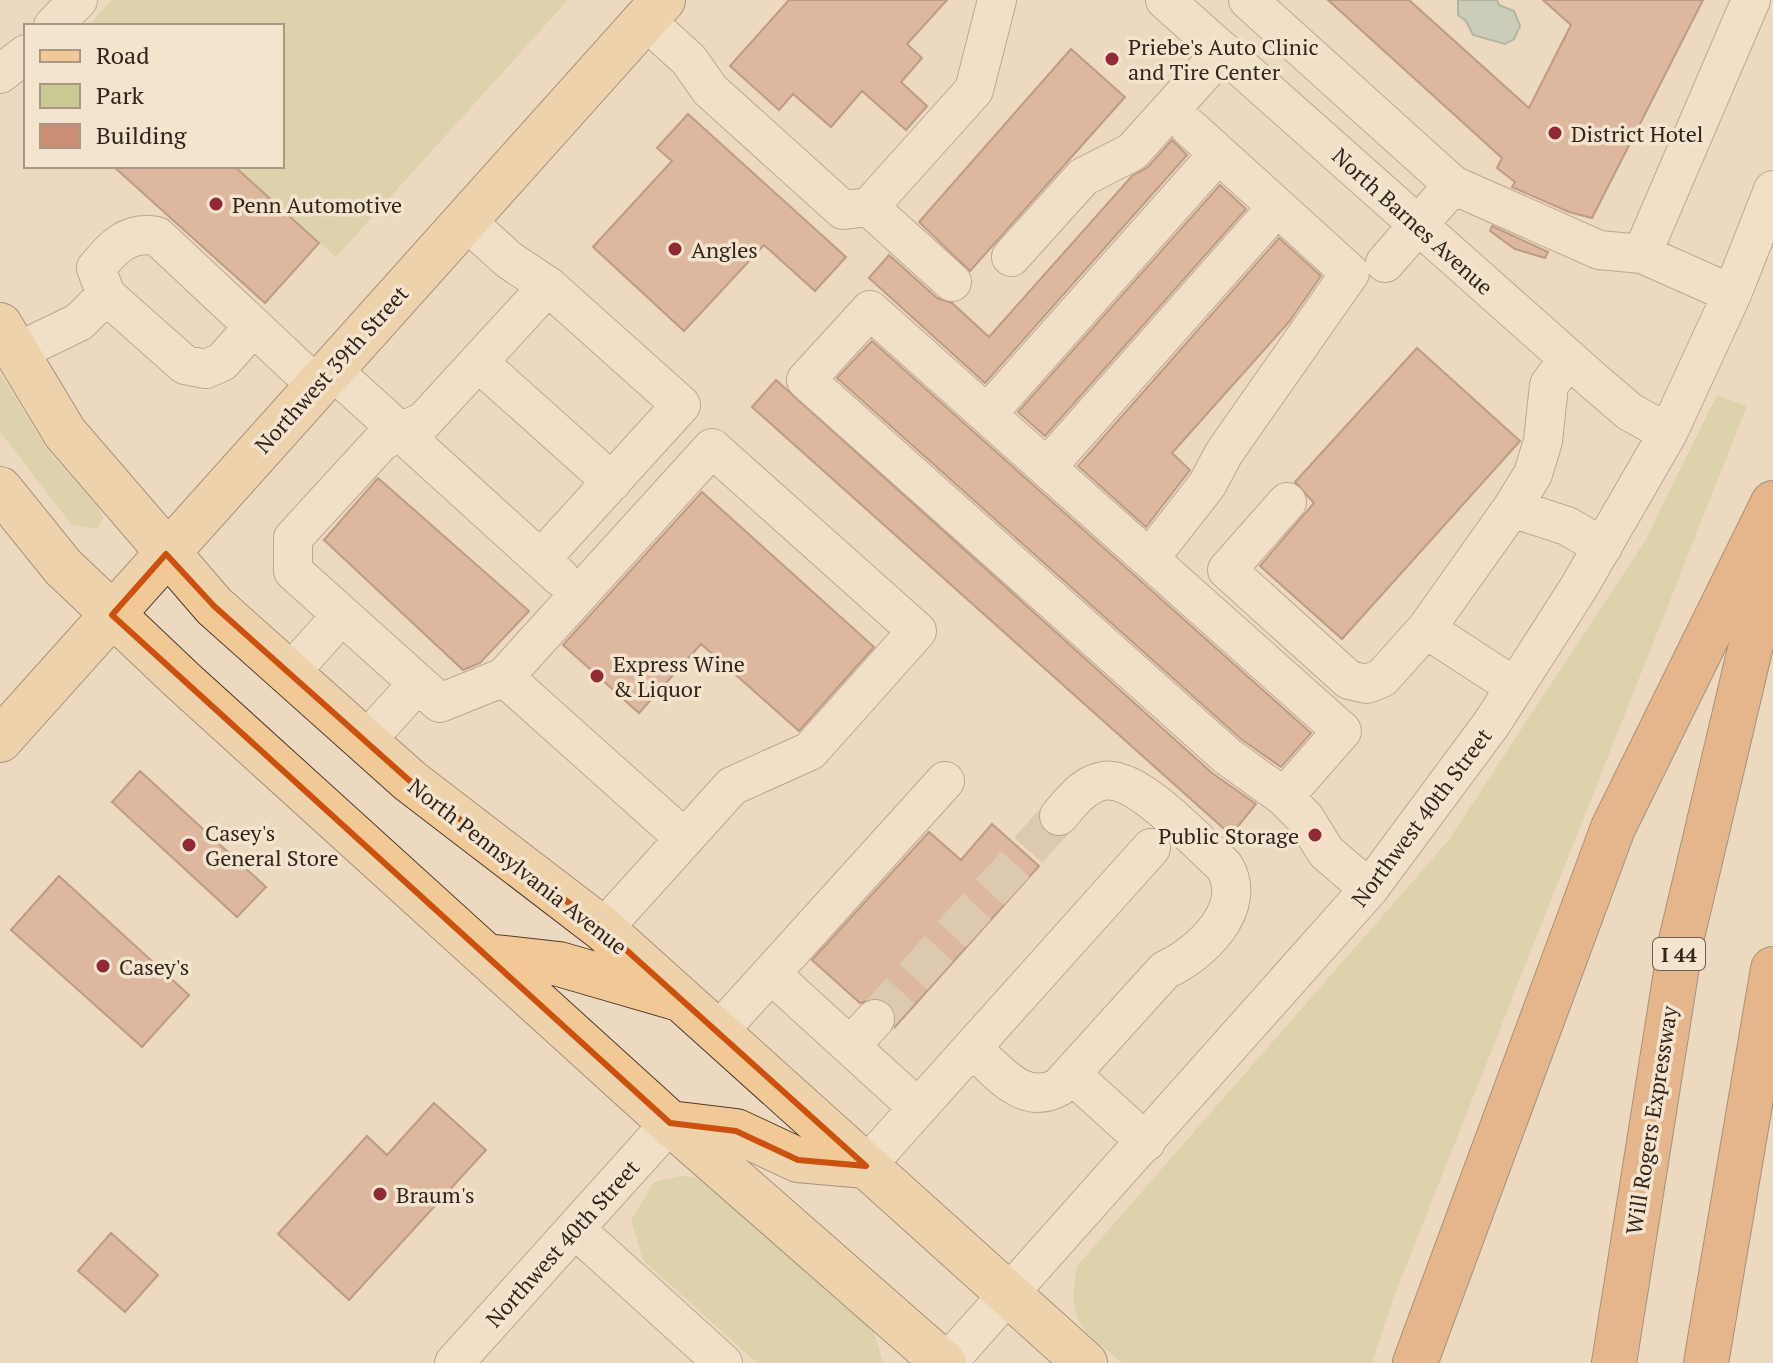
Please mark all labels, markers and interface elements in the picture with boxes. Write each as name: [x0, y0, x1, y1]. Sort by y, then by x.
legend: [24, 24, 284, 168]
place label: Priebe's Auto Clinic and Tire Center: [1128, 32, 1319, 86]
text: Road: [96, 39, 150, 71]
marker: Priebe's Auto Clinic and Tire Center: [1103, 50, 1121, 68]
text: Park: [96, 79, 145, 111]
text: Building: [96, 119, 187, 151]
place label: District Hotel: [1571, 119, 1704, 148]
marker: District Hotel: [1546, 124, 1564, 142]
street label: North Barnes Avenue: [1326, 141, 1500, 301]
place label: Penn Automotive: [232, 190, 402, 219]
marker: Penn Automotive: [207, 195, 225, 213]
place label: Angles: [691, 235, 758, 264]
marker: Angles: [666, 240, 684, 258]
street label: Northwest 39th Street: [248, 279, 414, 459]
place label: Express Wine & Liquor: [613, 649, 745, 703]
marker: Express Wine & Liquor: [588, 667, 606, 685]
street label: Northwest 40th Street: [1344, 722, 1498, 912]
street label: North Pennsylvania Avenue: [403, 771, 633, 961]
place label: Casey's General Store: [205, 818, 339, 872]
place label: Public Storage: [1158, 821, 1299, 850]
marker: Public Storage: [1306, 826, 1324, 844]
marker: Casey's General Store: [180, 836, 198, 854]
road number: I 44: [1653, 938, 1705, 970]
place label: Casey's: [119, 952, 189, 981]
marker: Casey's: [94, 957, 112, 975]
street label: Will Rogers Expressway: [1619, 1003, 1684, 1236]
street label: Northwest 40th Street: [479, 1153, 645, 1333]
place label: Braum's: [396, 1180, 474, 1209]
marker: Braum's: [371, 1185, 389, 1203]

